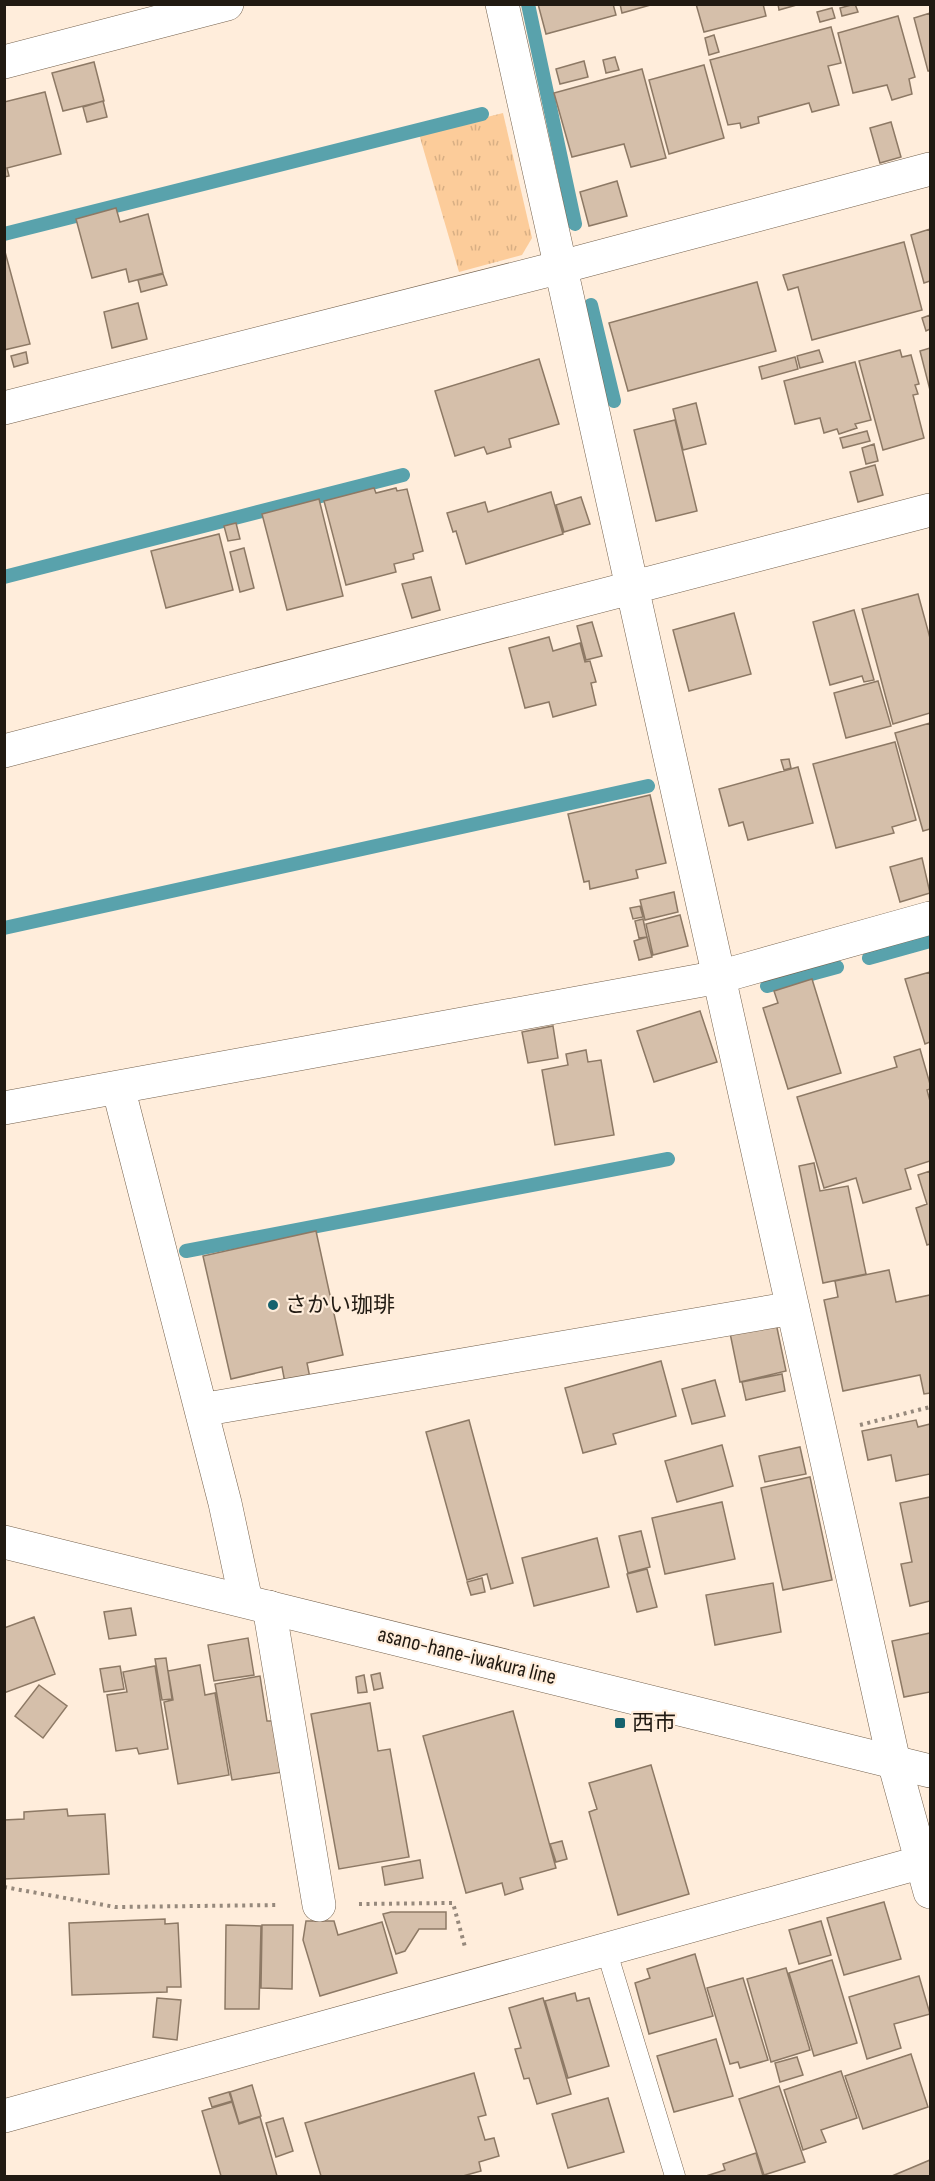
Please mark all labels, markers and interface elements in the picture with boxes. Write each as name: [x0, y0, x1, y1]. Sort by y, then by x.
place label: さかい珈琲: [285, 1292, 395, 1319]
marker: さかい珈琲: [266, 1298, 280, 1312]
street label: asano-hane-iwakura line: [375, 1621, 559, 1691]
place label: 西市: [632, 1710, 676, 1737]
marker: 西市: [613, 1716, 627, 1730]

